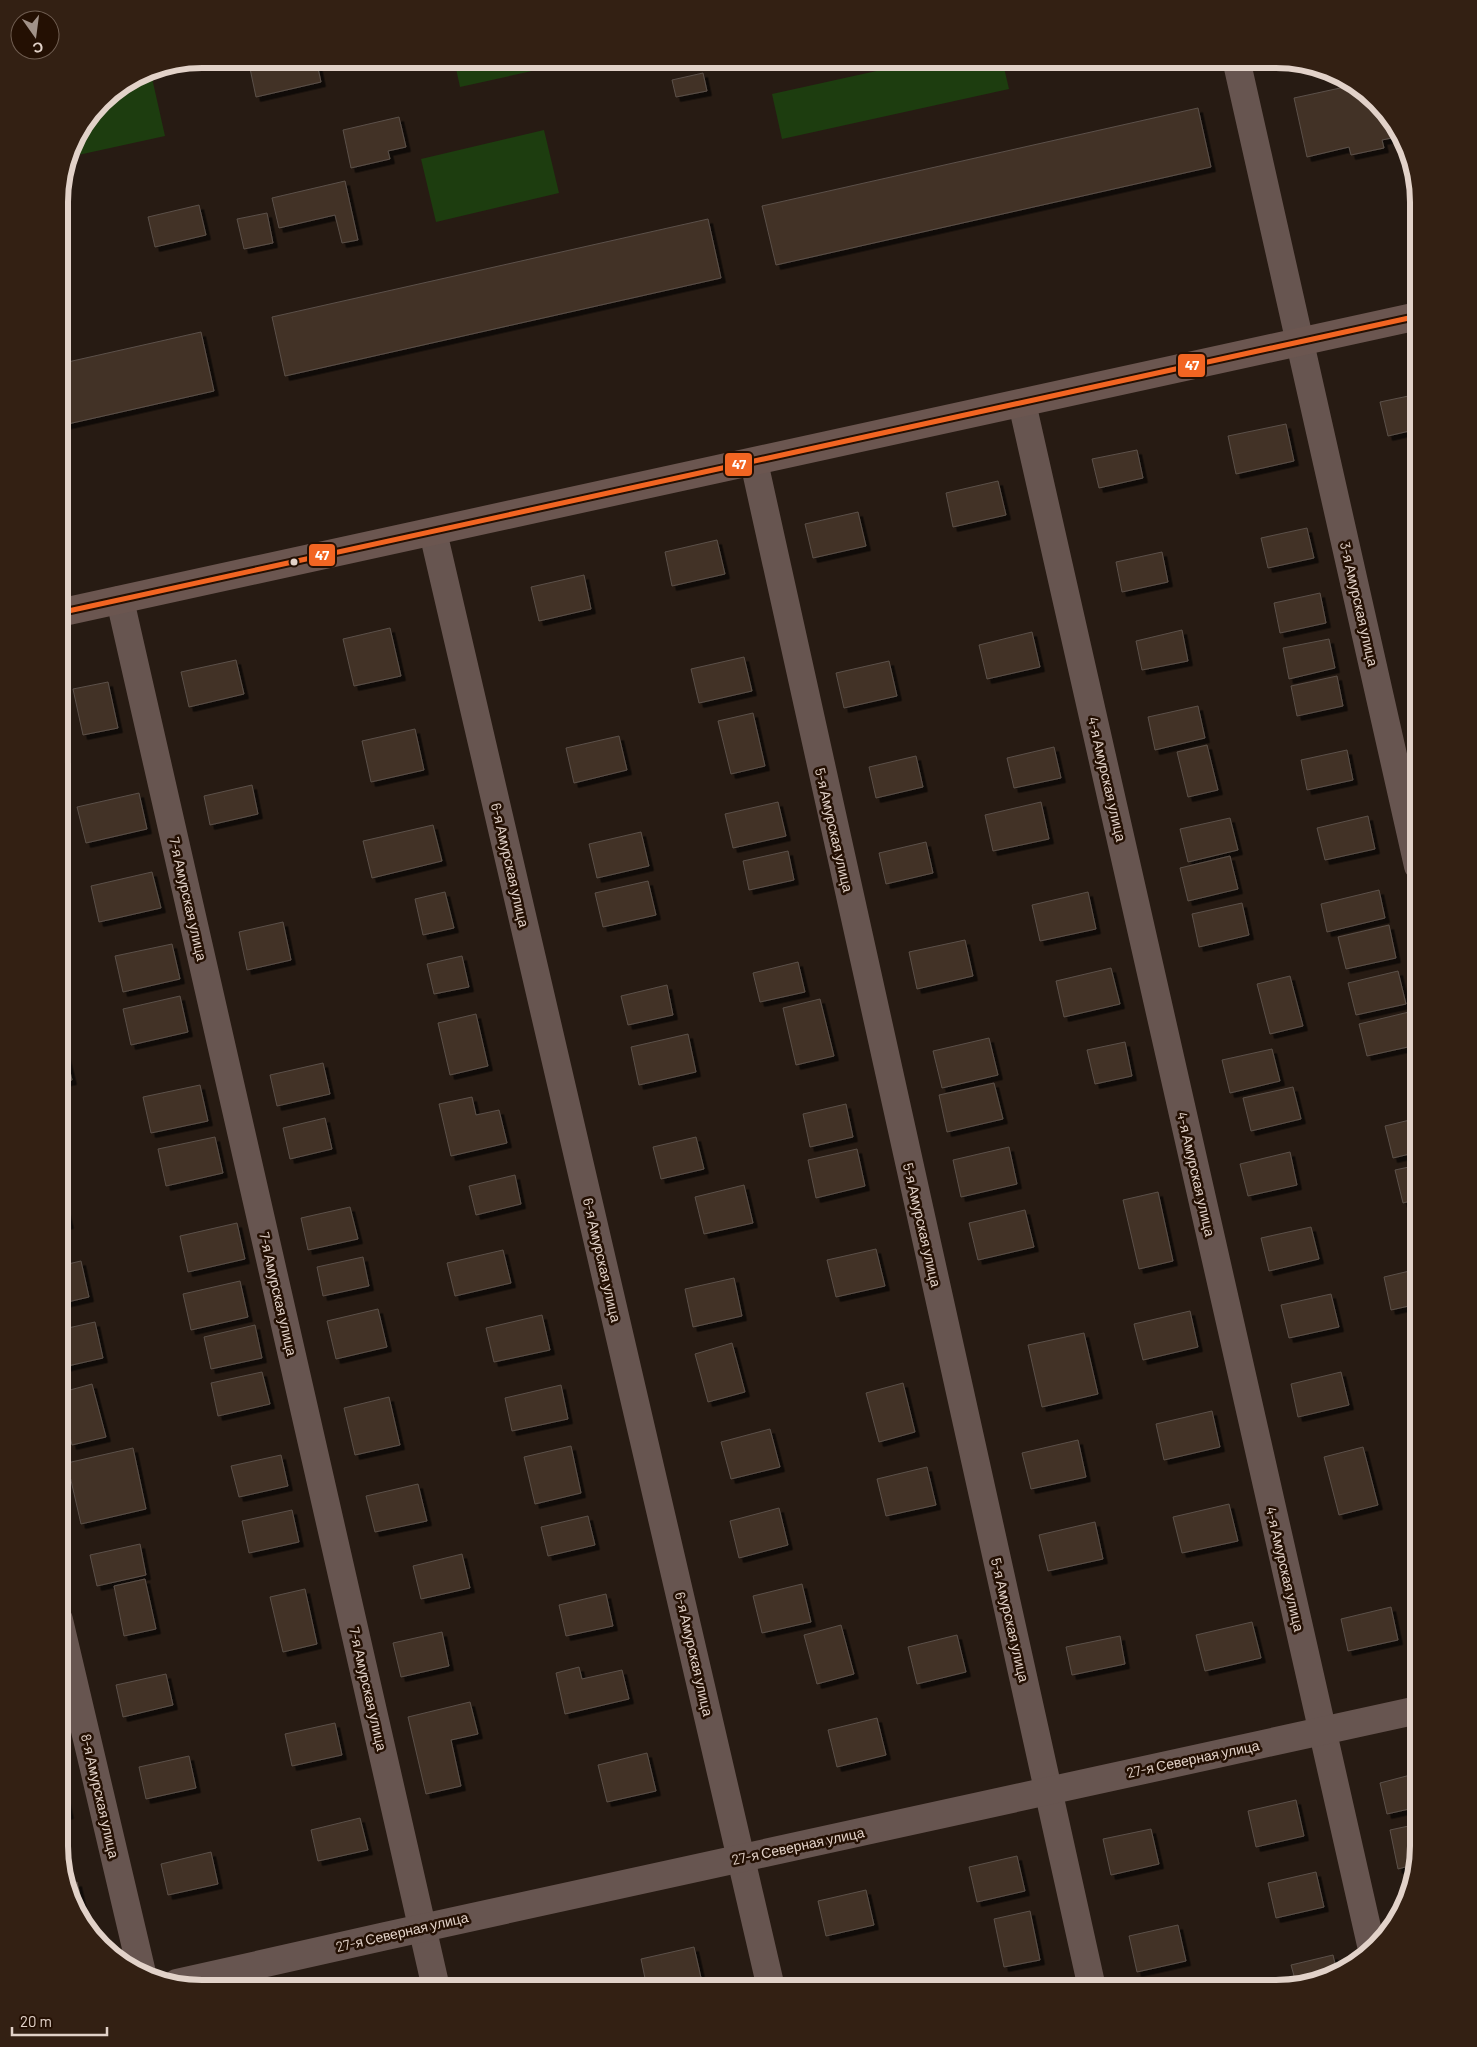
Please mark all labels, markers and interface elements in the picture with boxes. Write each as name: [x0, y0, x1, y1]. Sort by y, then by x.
north arrow: [10, 10, 60, 60]
text: С: [31, 39, 45, 58]
line badge: 47: [1177, 353, 1206, 378]
text: 47: [1185, 356, 1199, 373]
line badge: 47: [724, 452, 753, 477]
text: 47: [732, 455, 746, 472]
street label: 3-я Амурская улица: [1337, 540, 1382, 668]
line badge: 47: [308, 543, 336, 567]
text: 47: [315, 546, 329, 563]
unlabelled marker: [289, 557, 299, 567]
street label: 4-я Амурская улица: [1085, 715, 1130, 843]
street label: 5-я Амурская улица: [812, 766, 857, 894]
street label: 6-я Амурская улица: [488, 801, 533, 929]
street label: 7-я Амурская улица: [166, 835, 211, 963]
street label: 4-я Амурская улица: [1174, 1110, 1219, 1238]
street label: 5-я Амурская улица: [900, 1161, 945, 1289]
street label: 6-я Амурская улица: [580, 1196, 625, 1324]
street label: 7-я Амурская улица: [256, 1230, 301, 1358]
street label: 4-я Амурская улица: [1263, 1505, 1308, 1633]
street label: 5-я Амурская улица: [988, 1556, 1033, 1684]
street label: 6-я Амурская улица: [672, 1590, 717, 1718]
street label: 7-я Амурская улица: [346, 1625, 391, 1753]
street label: 8-я Амурская улица: [78, 1732, 123, 1860]
street label: 27-я Северная улица: [1125, 1736, 1261, 1781]
street label: 27-я Северная улица: [730, 1823, 866, 1868]
street label: 27-я Северная улица: [334, 1908, 470, 1955]
scale bar: [12, 2004, 108, 2036]
text: 20 m: [20, 2012, 52, 2030]

